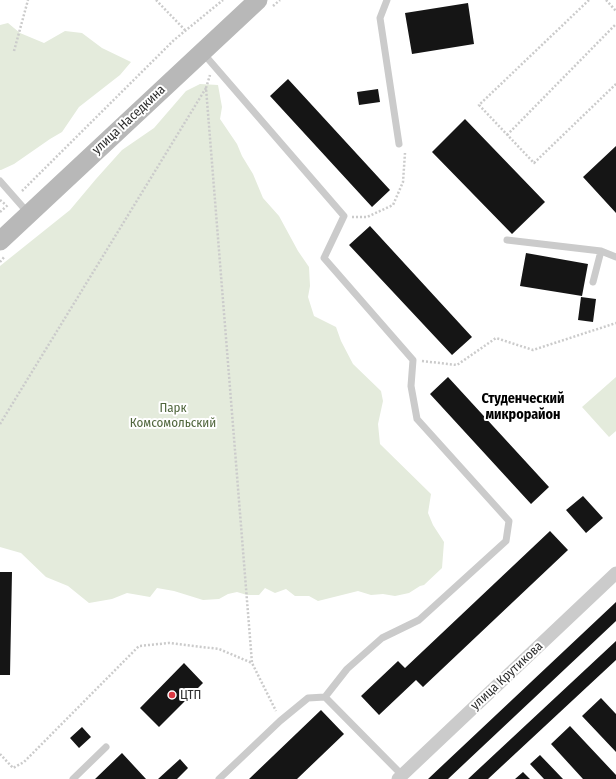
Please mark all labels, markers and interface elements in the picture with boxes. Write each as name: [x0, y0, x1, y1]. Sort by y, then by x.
street label: улица Наседкина: [89, 82, 169, 158]
district label: Студенческий микрорайон: [482, 391, 564, 424]
park label: Парк Комсомольский: [130, 400, 216, 431]
street label: улица Крутикова: [468, 639, 546, 713]
place label: ЦТП: [180, 687, 201, 703]
marker: ЦТП: [167, 690, 177, 700]

